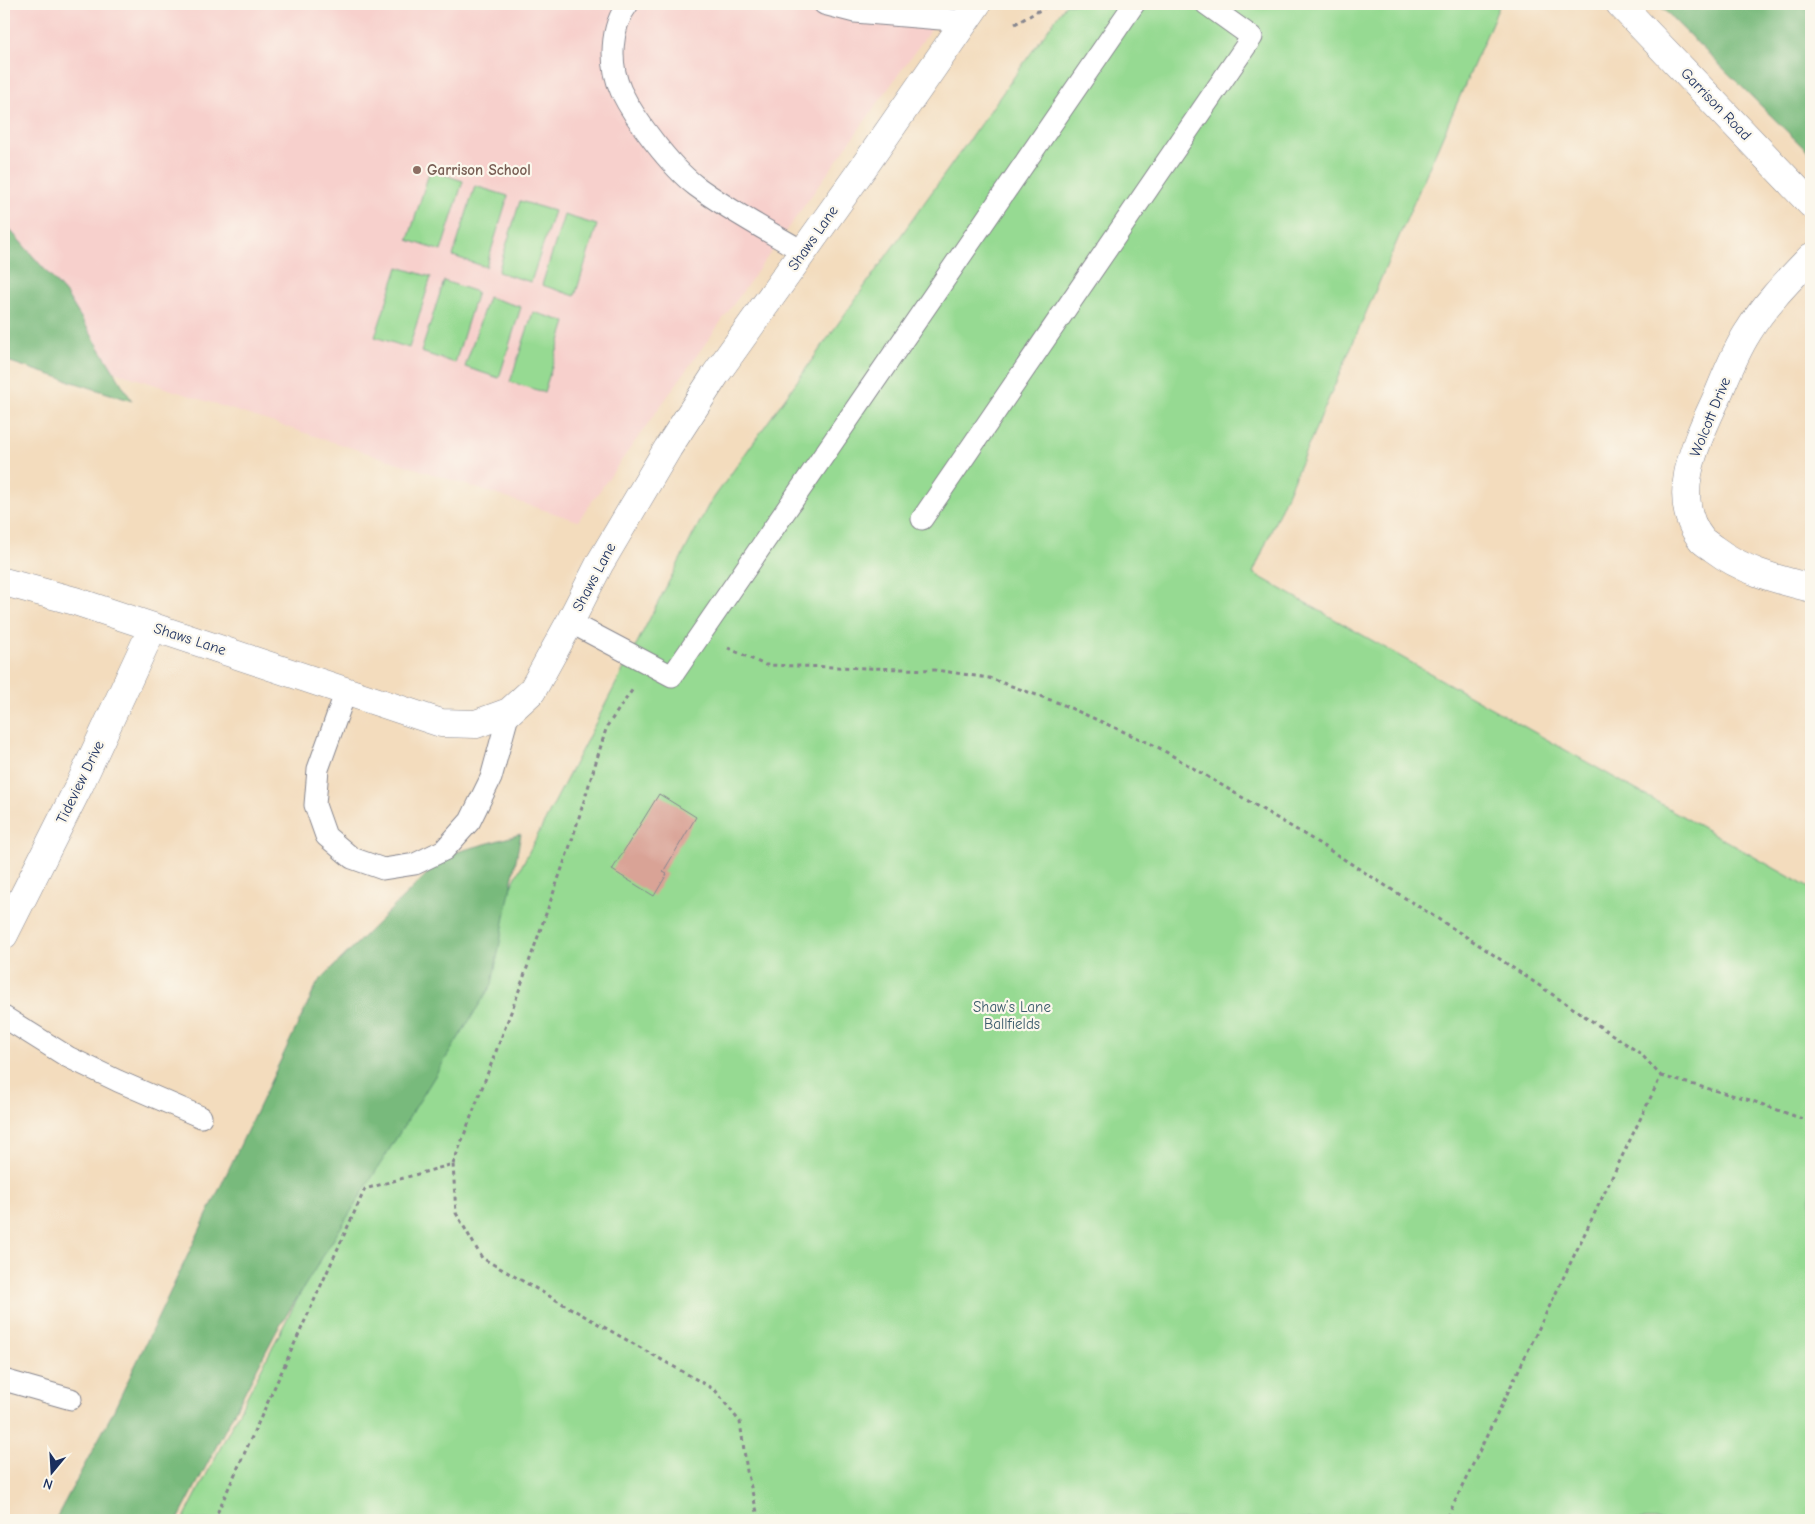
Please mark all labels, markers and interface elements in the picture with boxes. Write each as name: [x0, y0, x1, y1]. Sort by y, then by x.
street label: Garrison Road: [1677, 64, 1755, 144]
place label: Garrison School: [427, 161, 531, 179]
marker: Garrison School: [411, 164, 423, 176]
street label: Shaws Lane: [784, 202, 842, 274]
street label: Wolcott Drive: [1686, 374, 1734, 460]
street label: Shaws Lane: [568, 539, 620, 614]
street label: Shaws Lane: [152, 619, 229, 659]
street label: Tideview Drive: [52, 737, 108, 826]
park label: Shaw’s Lane Ballfields: [973, 998, 1051, 1033]
north arrow: [28, 1446, 78, 1496]
text: N: [41, 1474, 55, 1493]

